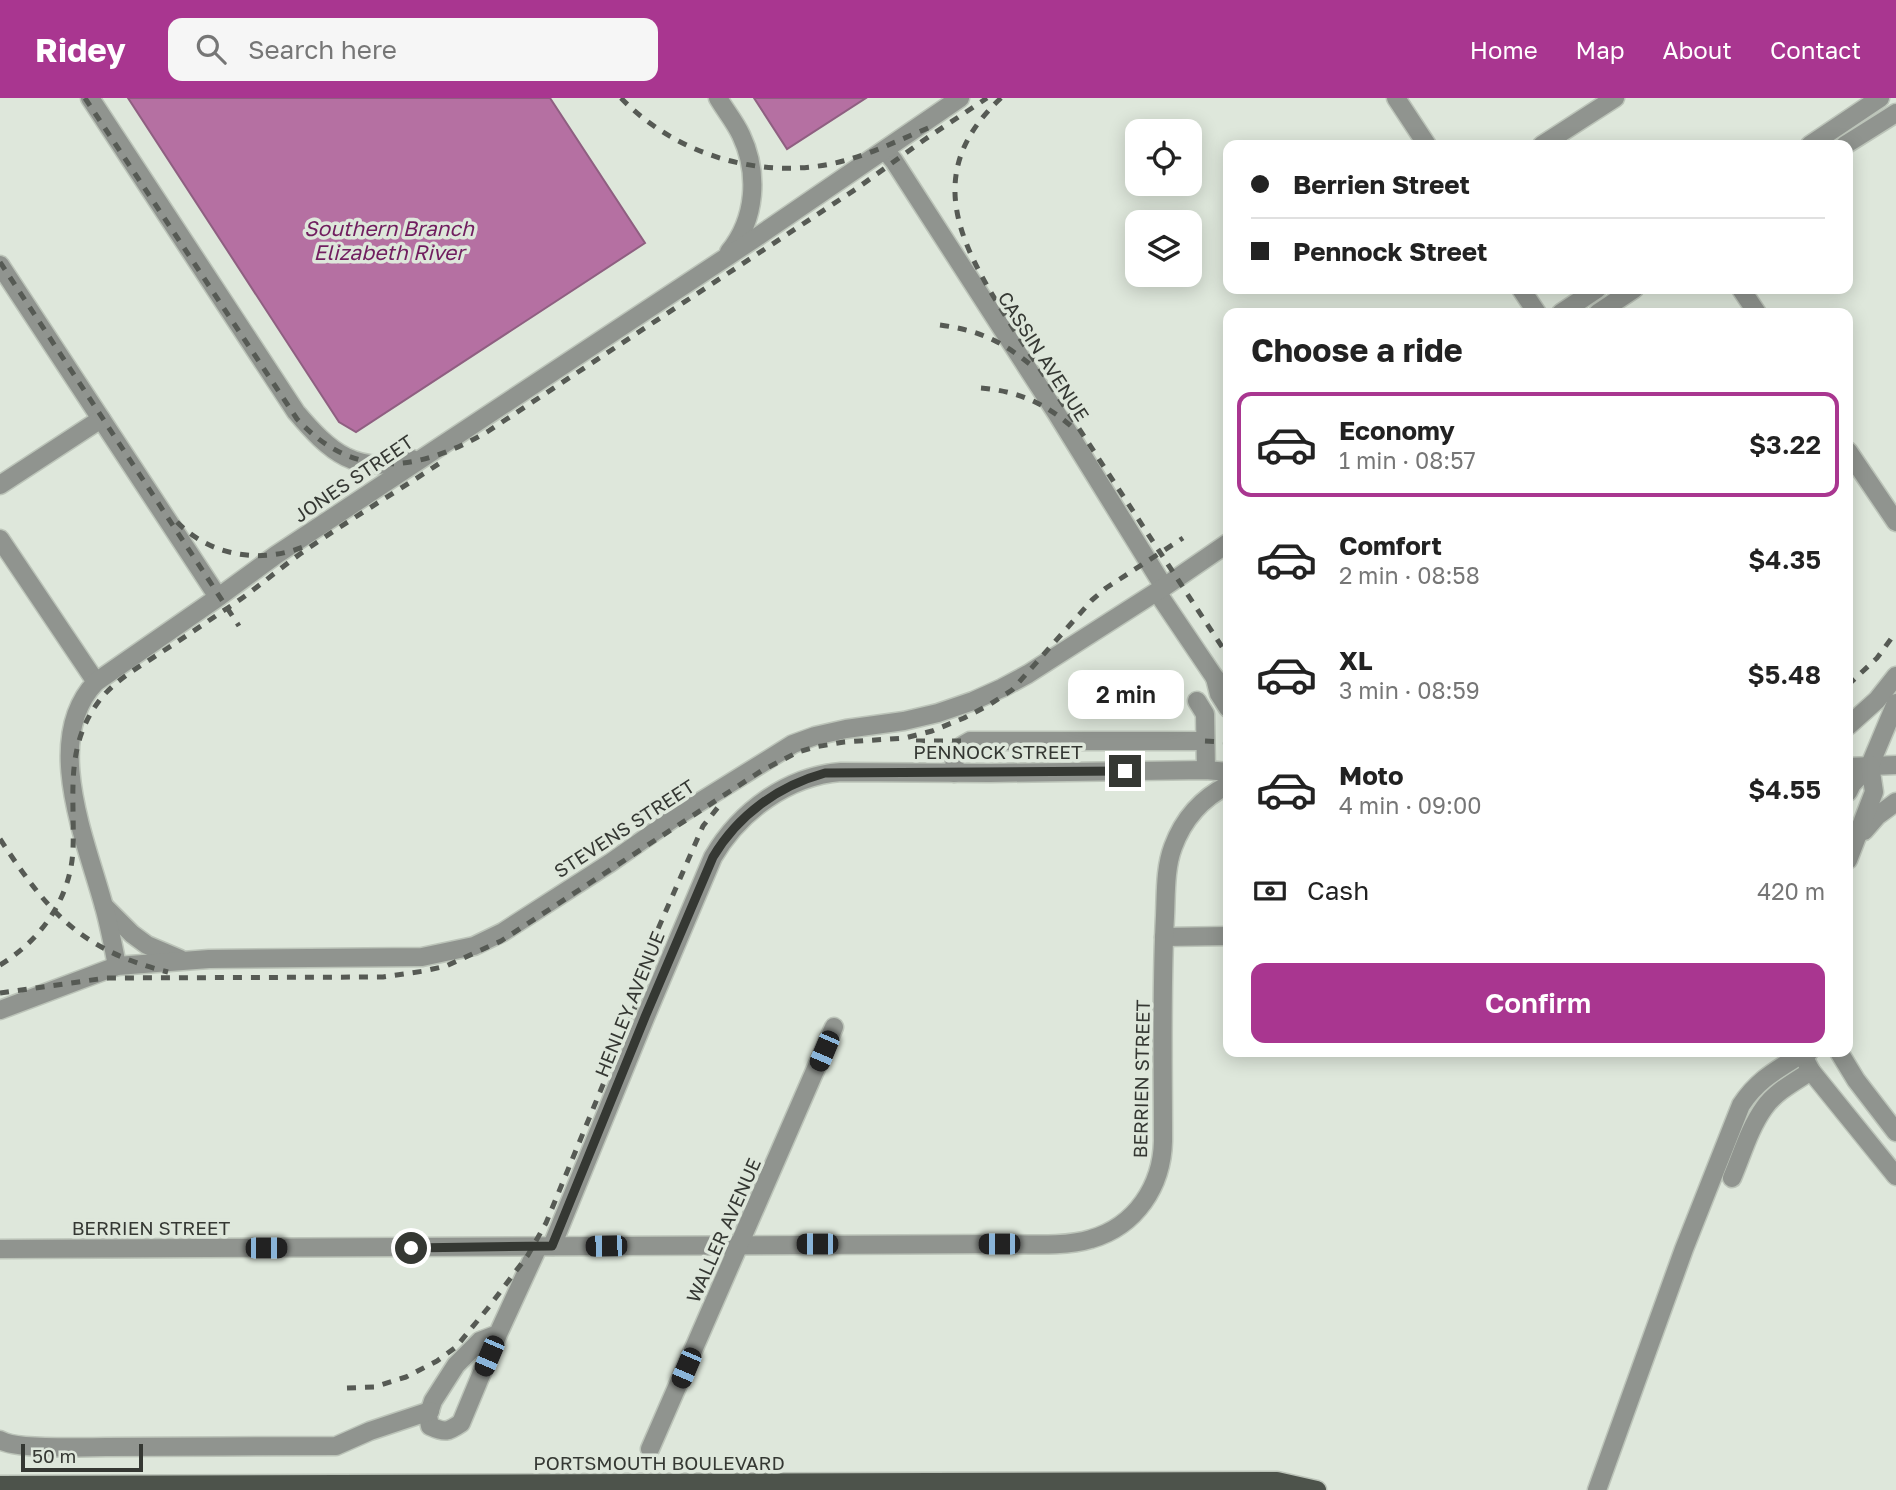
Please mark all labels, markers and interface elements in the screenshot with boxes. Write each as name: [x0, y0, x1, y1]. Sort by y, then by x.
search box: [168, 18, 658, 81]
text: Ridey: [35, 30, 126, 69]
icon: search: [192, 30, 230, 68]
text: Search here: [248, 34, 397, 65]
text: Home: [1470, 35, 1538, 64]
text: Map: [1576, 35, 1625, 64]
text: About: [1663, 35, 1732, 64]
text: Contact: [1770, 35, 1861, 64]
map controls: [1125, 119, 1202, 287]
button: locate: [1125, 119, 1202, 196]
text: Berrien Street: [1293, 169, 1470, 200]
button: layers: [1125, 210, 1202, 287]
water label: Southern Branch Elizabeth River: [304, 215, 475, 265]
text: Pennock Street: [1293, 236, 1487, 267]
street label: CASSIN AVENUE: [994, 287, 1094, 425]
text: Choose a ride: [1251, 331, 1463, 369]
icon: car: [1255, 413, 1318, 476]
text: Economy: [1339, 415, 1455, 446]
street label: JONES STREET: [289, 429, 417, 527]
text: $3.22: [1749, 429, 1821, 460]
text: 1 min · 08:57: [1339, 446, 1476, 474]
icon: car: [1255, 528, 1318, 591]
text: Comfort: [1339, 530, 1442, 561]
text: $4.35: [1748, 544, 1821, 575]
text: 2 min · 08:58: [1339, 561, 1480, 589]
icon: car: [1255, 643, 1318, 706]
text: XL: [1339, 645, 1373, 676]
text: $5.48: [1748, 659, 1821, 690]
callout: 2 min: [1067, 670, 1183, 718]
text: 3 min · 08:59: [1339, 676, 1480, 704]
text: 2 min: [1096, 680, 1156, 708]
street label: PENNOCK STREET: [913, 740, 1083, 763]
route end: [1109, 755, 1141, 787]
icon: car: [1255, 758, 1318, 821]
text: Moto: [1339, 760, 1404, 791]
street label: STEVENS STREET: [549, 774, 699, 882]
text: $4.55: [1748, 774, 1821, 805]
text: 4 min · 09:00: [1339, 791, 1481, 819]
icon: cash: [1251, 872, 1289, 910]
text: Cash: [1307, 875, 1369, 906]
text: 420 m: [1757, 877, 1825, 905]
street label: HENLEY AVENUE: [589, 928, 669, 1080]
button: Confirm: [1251, 963, 1825, 1043]
street label: BERRIEN STREET: [1128, 999, 1154, 1159]
car: [807, 1028, 842, 1074]
street label: WALLER AVENUE: [681, 1154, 765, 1306]
street label: BERRIEN STREET: [72, 1216, 231, 1239]
route start: [395, 1232, 427, 1264]
car: [797, 1234, 839, 1255]
car: [979, 1234, 1021, 1255]
car: [585, 1235, 628, 1257]
car: [246, 1238, 288, 1259]
car: [472, 1333, 507, 1379]
car: [669, 1345, 704, 1391]
scale bar: [21, 1441, 144, 1473]
text: 50 m: [32, 1444, 76, 1467]
street label: PORTSMOUTH BOULEVARD: [533, 1451, 785, 1474]

